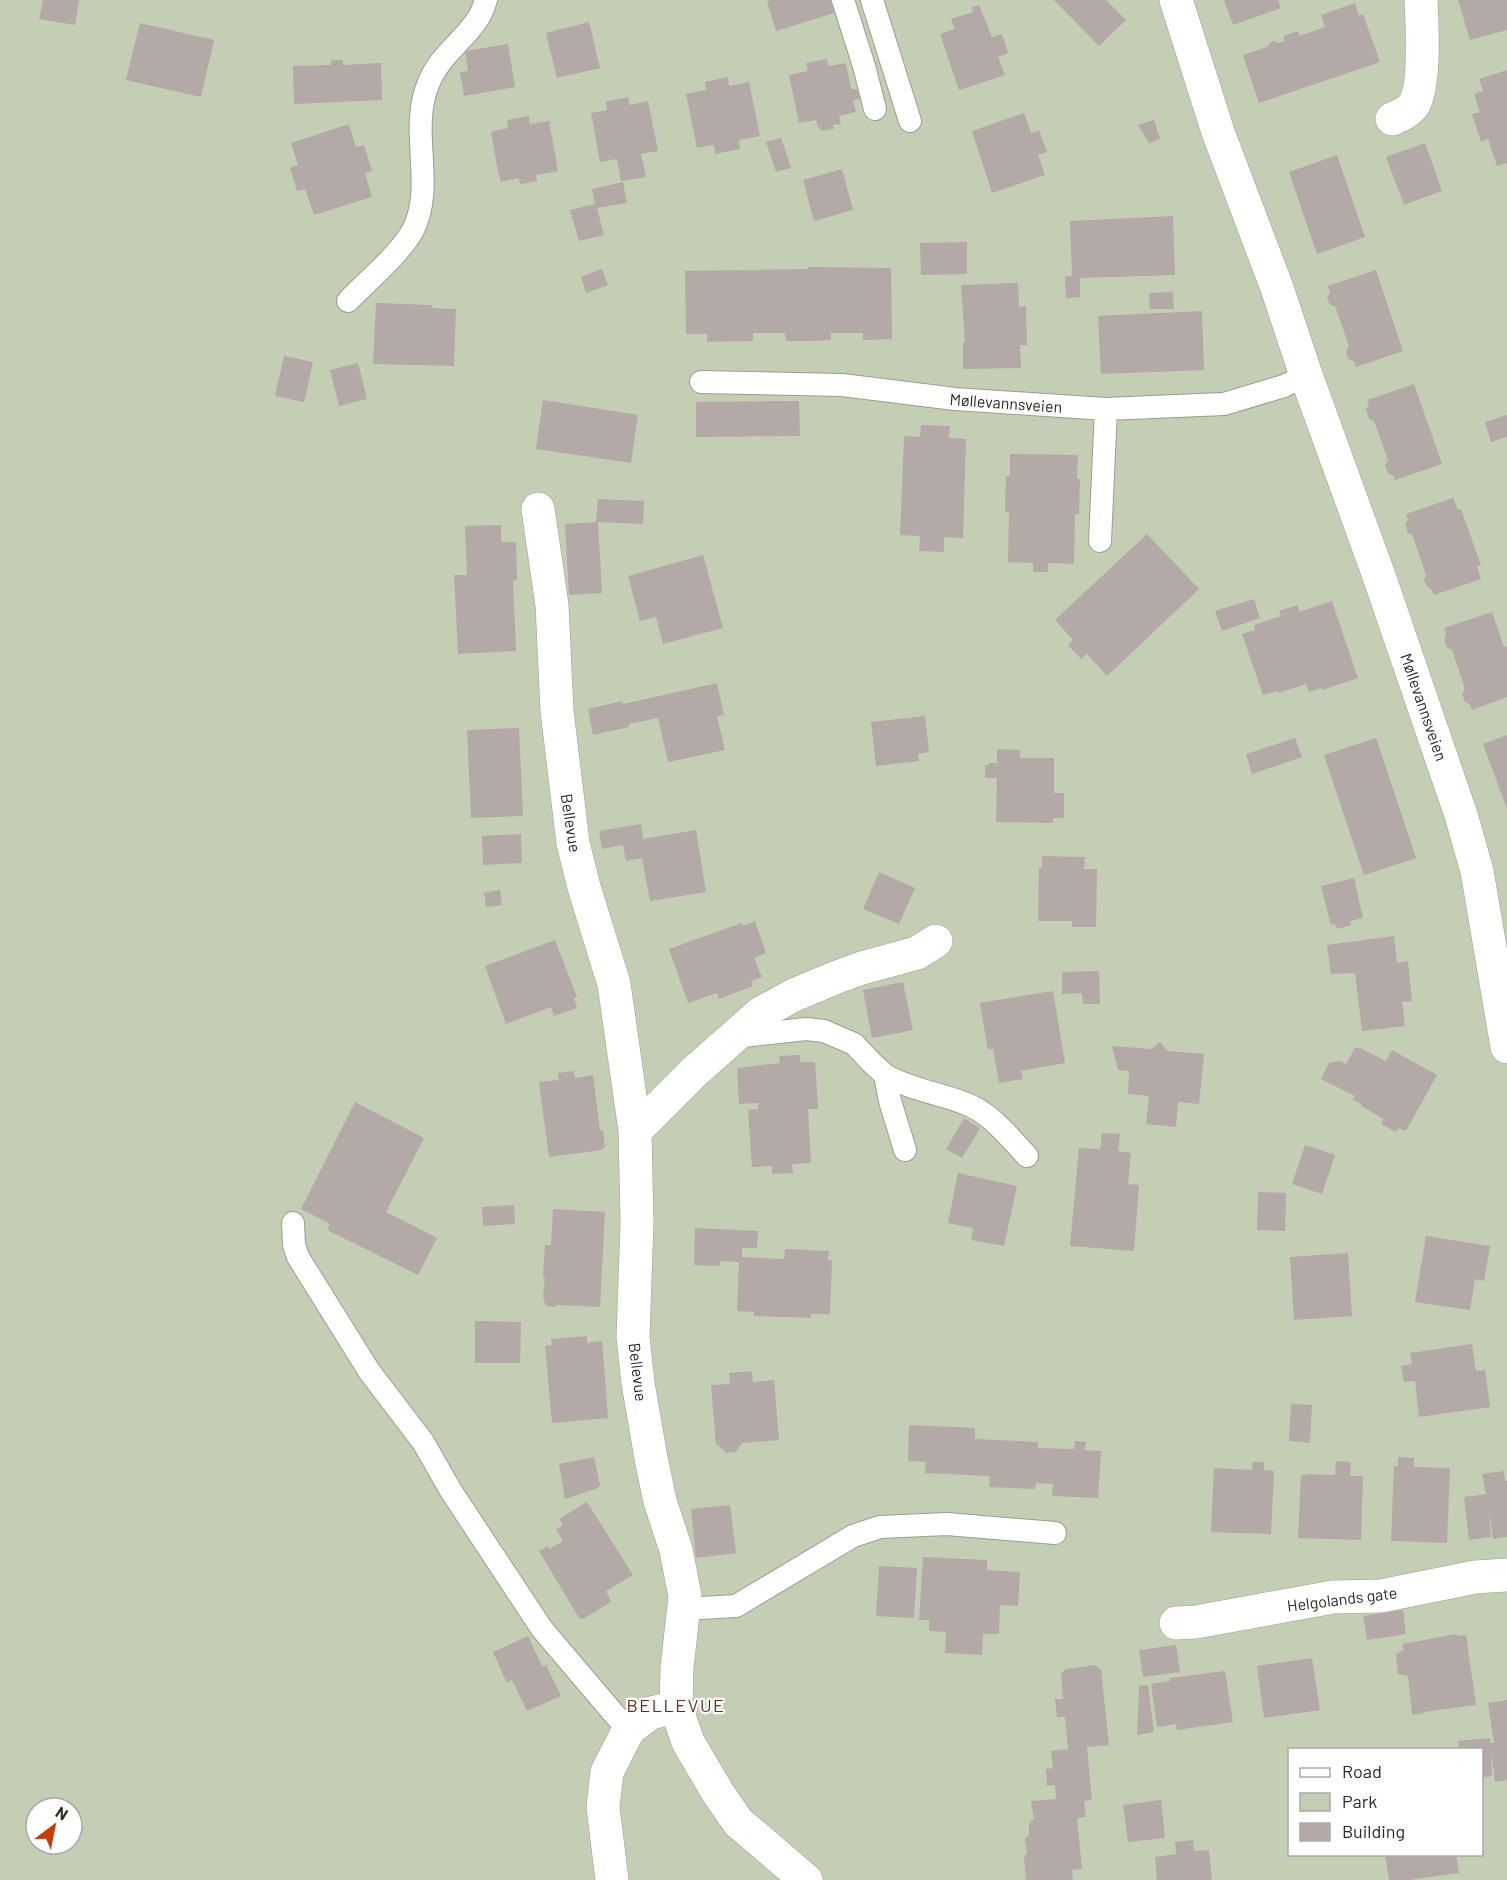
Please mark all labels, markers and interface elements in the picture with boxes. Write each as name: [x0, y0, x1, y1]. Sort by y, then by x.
street label: Møllevannsveien: [949, 389, 1063, 416]
street label: Møllevannsveien: [1397, 650, 1452, 763]
street label: Bellevue: [557, 792, 585, 854]
street label: Bellevue: [625, 1342, 652, 1402]
street label: Helgolands gate: [1286, 1582, 1398, 1615]
district label: BELLEVUE: [627, 1694, 725, 1716]
legend: [1288, 1748, 1483, 1856]
text: Road: [1342, 1760, 1382, 1782]
text: Park: [1342, 1790, 1377, 1812]
north arrow: [24, 1796, 84, 1856]
text: N: [53, 1802, 72, 1824]
text: Building: [1342, 1820, 1405, 1842]

